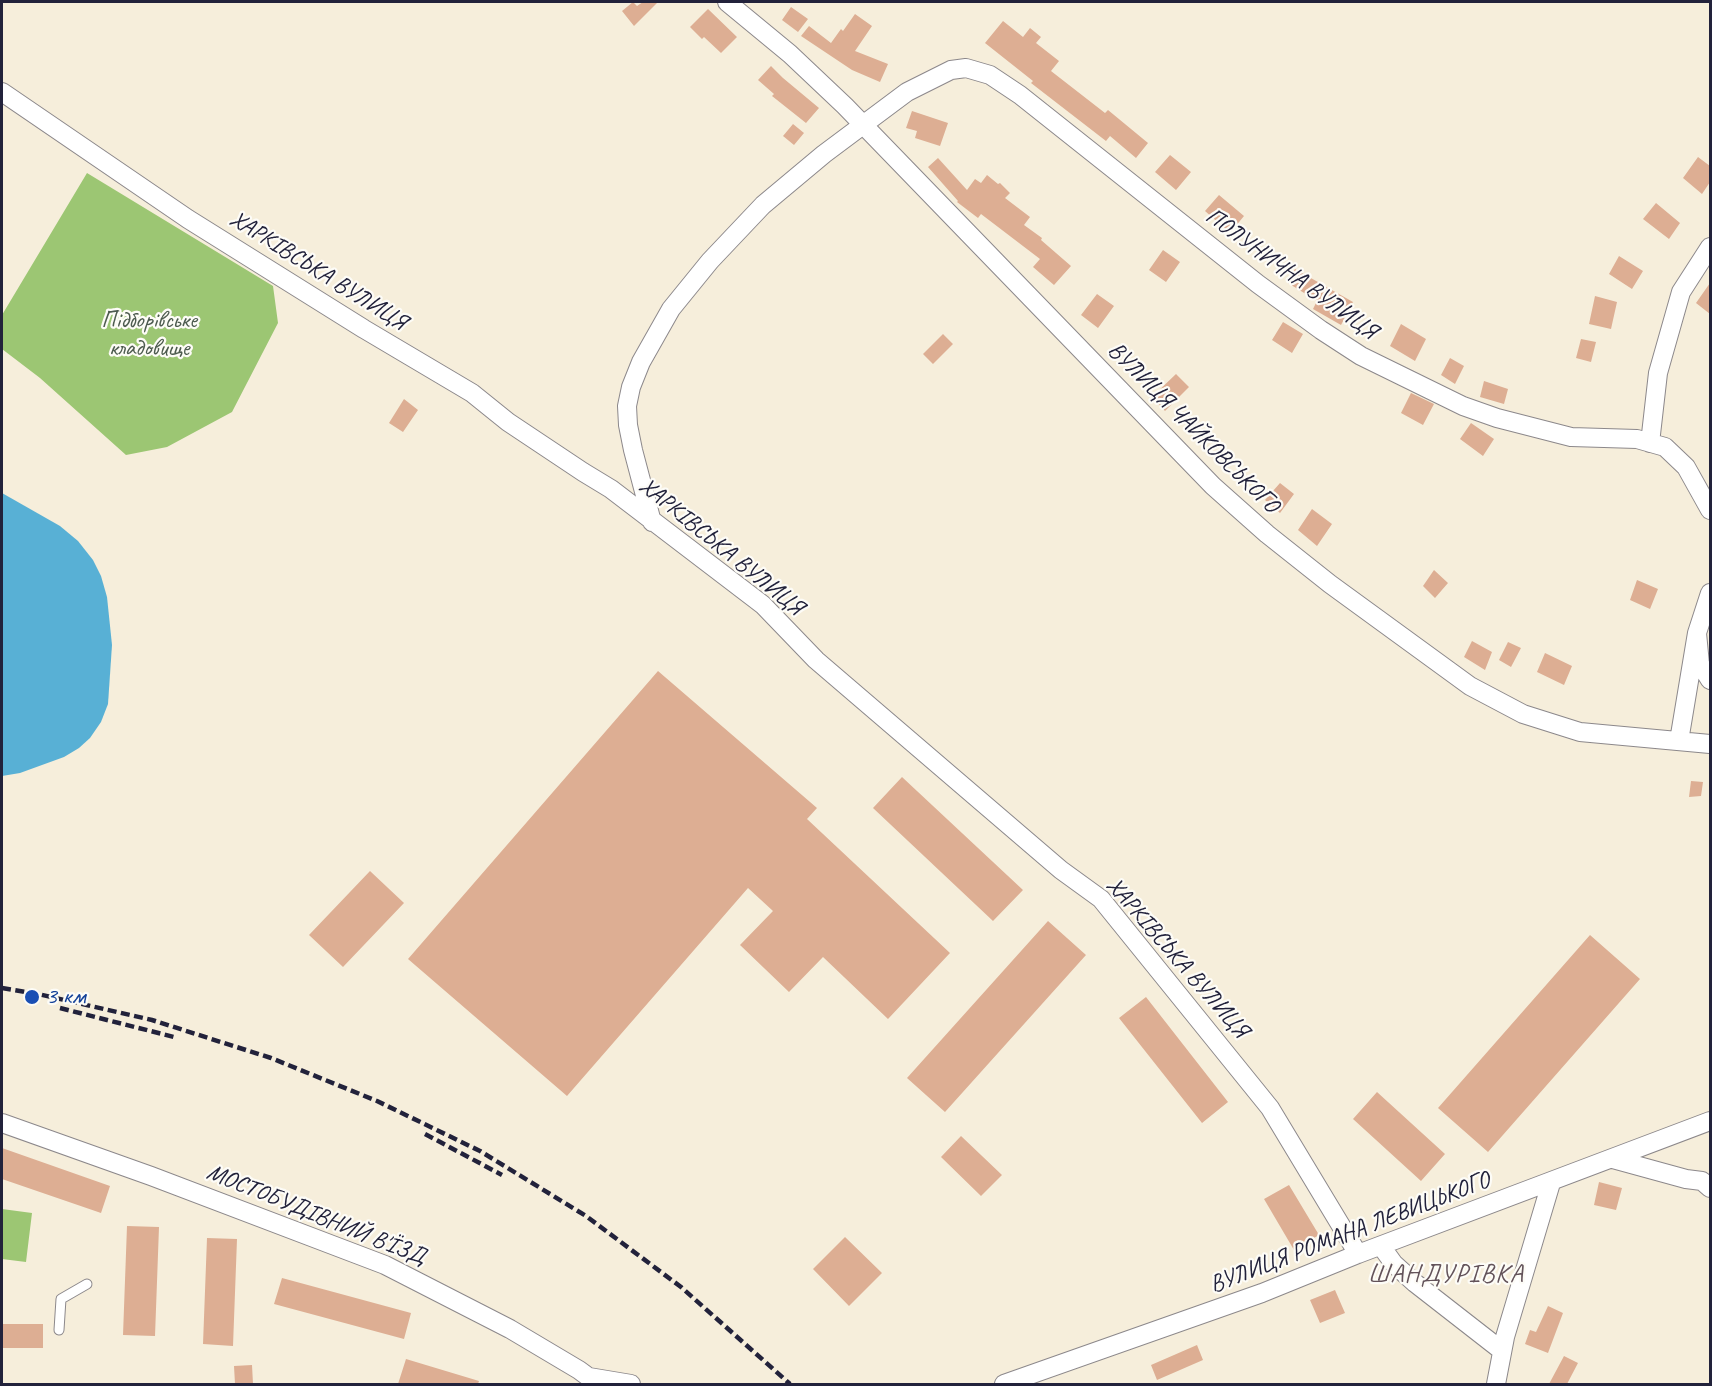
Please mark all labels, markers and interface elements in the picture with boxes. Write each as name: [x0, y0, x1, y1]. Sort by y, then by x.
street label: ПОЛУНИЧНА ВУЛИЦЯ: [1200, 202, 1382, 346]
street label: ХАРКІВСЬКА ВУЛИЦЯ: [224, 205, 412, 337]
park label: Підборівське кладовище: [101, 307, 197, 363]
street label: ВУЛИЦЯ ЧАЙКОВСЬКОГО: [1101, 336, 1285, 520]
street label: ХАРКІВСЬКА ВУЛИЦЯ: [633, 472, 809, 622]
street label: ХАРКІВСЬКА ВУЛИЦЯ: [1100, 872, 1254, 1044]
place label: 3 км: [46, 983, 85, 1011]
marker: 3 км: [23, 988, 41, 1006]
street label: МОСТОБУДІВНИЙ В'ЇЗД: [202, 1158, 430, 1272]
street label: ВУЛИЦЯ РОМАНА ЛЕВИЦЬКОГО: [1206, 1166, 1494, 1300]
district label: ШАНДУРІВКА: [1366, 1259, 1526, 1291]

